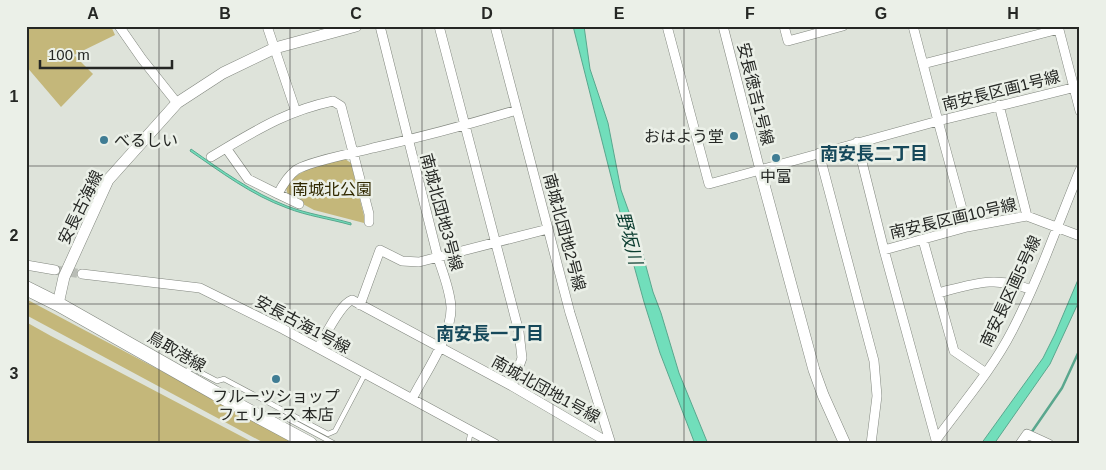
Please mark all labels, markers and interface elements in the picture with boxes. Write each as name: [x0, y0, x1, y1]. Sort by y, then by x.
text: A: [87, 5, 99, 22]
text: B: [219, 5, 231, 22]
text: C: [350, 5, 362, 22]
text: D: [481, 5, 493, 22]
text: E: [614, 5, 625, 22]
text: F: [745, 5, 755, 22]
text: G: [875, 5, 887, 22]
text: H: [1007, 5, 1019, 22]
scale bar: [40, 38, 172, 70]
street label: 安長徳吉1号線: [735, 41, 776, 147]
text: 100 m: [48, 46, 90, 63]
street label: 南安長区画1号線: [940, 68, 1062, 113]
text: 1: [10, 88, 19, 105]
place label: おはよう堂: [644, 128, 724, 145]
marker: おはよう堂: [728, 130, 740, 142]
place label: べるしい: [114, 132, 178, 149]
marker: べるしい: [98, 134, 110, 146]
district label: 南安長二丁目: [820, 144, 928, 164]
street label: 南城北団地3号線: [418, 152, 465, 273]
marker: 中富: [770, 152, 782, 164]
street label: 安長古海線: [55, 168, 106, 247]
place label: 中富: [760, 168, 792, 185]
street label: 南城北団地2号線: [541, 172, 588, 293]
park label: 南城北公園: [292, 181, 372, 198]
street label: 南安長区画10号線: [888, 196, 1018, 241]
water label: 野坂川: [612, 209, 646, 269]
text: 2: [10, 227, 19, 244]
street label: 南安長区画5号線: [977, 233, 1044, 350]
street label: 安長古海1号線: [252, 292, 353, 357]
district label: 南安長一丁目: [436, 324, 544, 344]
street label: 鳥取港線: [145, 328, 209, 375]
street label: 南城北団地1号線: [489, 353, 603, 426]
text: 3: [10, 365, 19, 382]
marker: フルーツショップ フェリース 本店: [270, 373, 282, 385]
place label: フルーツショップ フェリース 本店: [212, 388, 340, 423]

